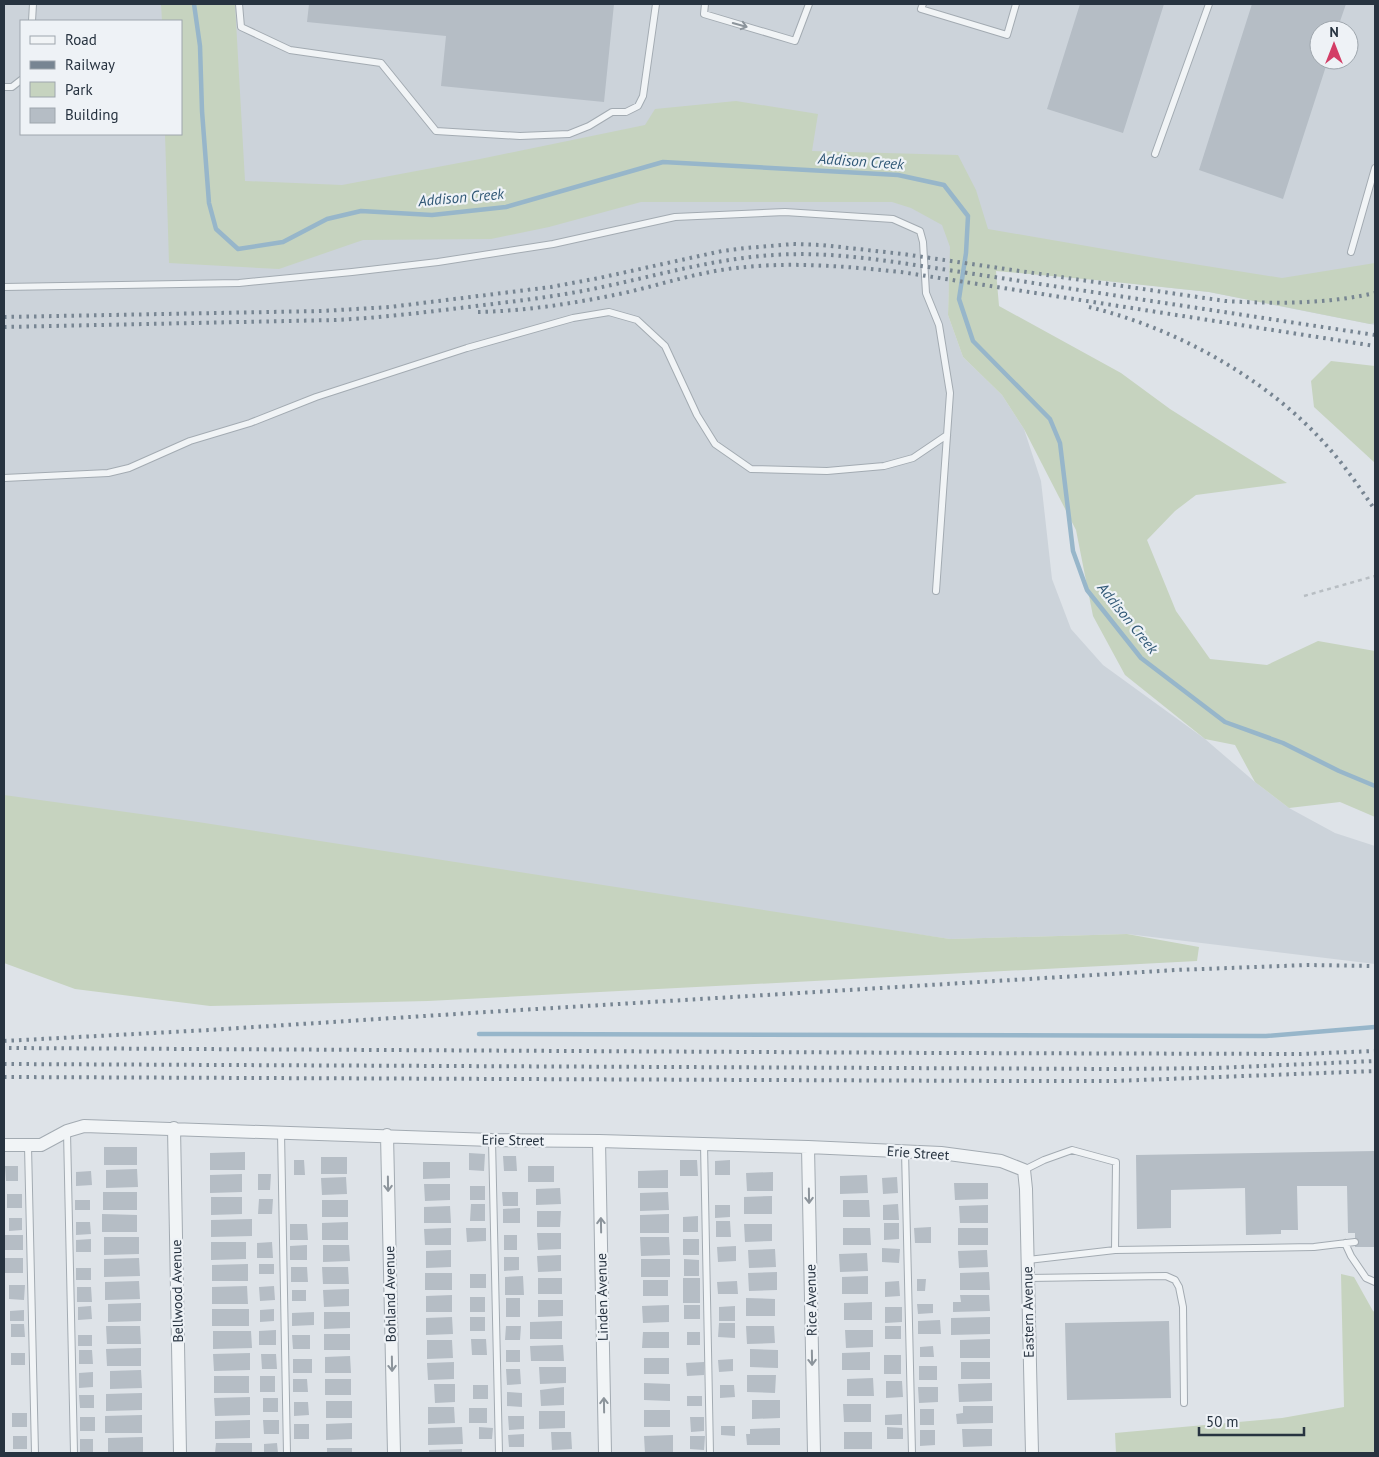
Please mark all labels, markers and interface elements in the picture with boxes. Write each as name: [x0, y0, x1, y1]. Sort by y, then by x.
legend: [20, 20, 182, 135]
one-way arrow: [732, 20, 748, 30]
north arrow: [1309, 20, 1359, 70]
text: N: [1329, 23, 1339, 41]
text: Road: [65, 30, 97, 49]
text: Railway: [65, 55, 115, 74]
text: Park: [65, 80, 93, 99]
text: Building: [65, 105, 119, 124]
water label: Addison Creek: [816, 148, 906, 174]
water label: Addison Creek: [416, 184, 506, 210]
water label: Addison Creek: [1093, 578, 1163, 658]
street label: Erie Street: [482, 1130, 545, 1150]
street label: Erie Street: [886, 1142, 950, 1164]
one-way arrow: [383, 1176, 393, 1192]
one-way arrow: [804, 1187, 814, 1203]
one-way arrow: [596, 1217, 606, 1233]
street label: Bellwood Avenue: [167, 1239, 187, 1343]
street label: Bohland Avenue: [380, 1246, 400, 1342]
street label: Linden Avenue: [592, 1253, 612, 1341]
street label: Rice Avenue: [801, 1264, 821, 1336]
street label: Eastern Avenue: [1018, 1266, 1038, 1358]
one-way arrow: [807, 1350, 817, 1366]
one-way arrow: [387, 1356, 397, 1372]
one-way arrow: [599, 1397, 609, 1413]
scale bar: [1199, 1404, 1304, 1436]
text: 50 m: [1206, 1412, 1239, 1431]

